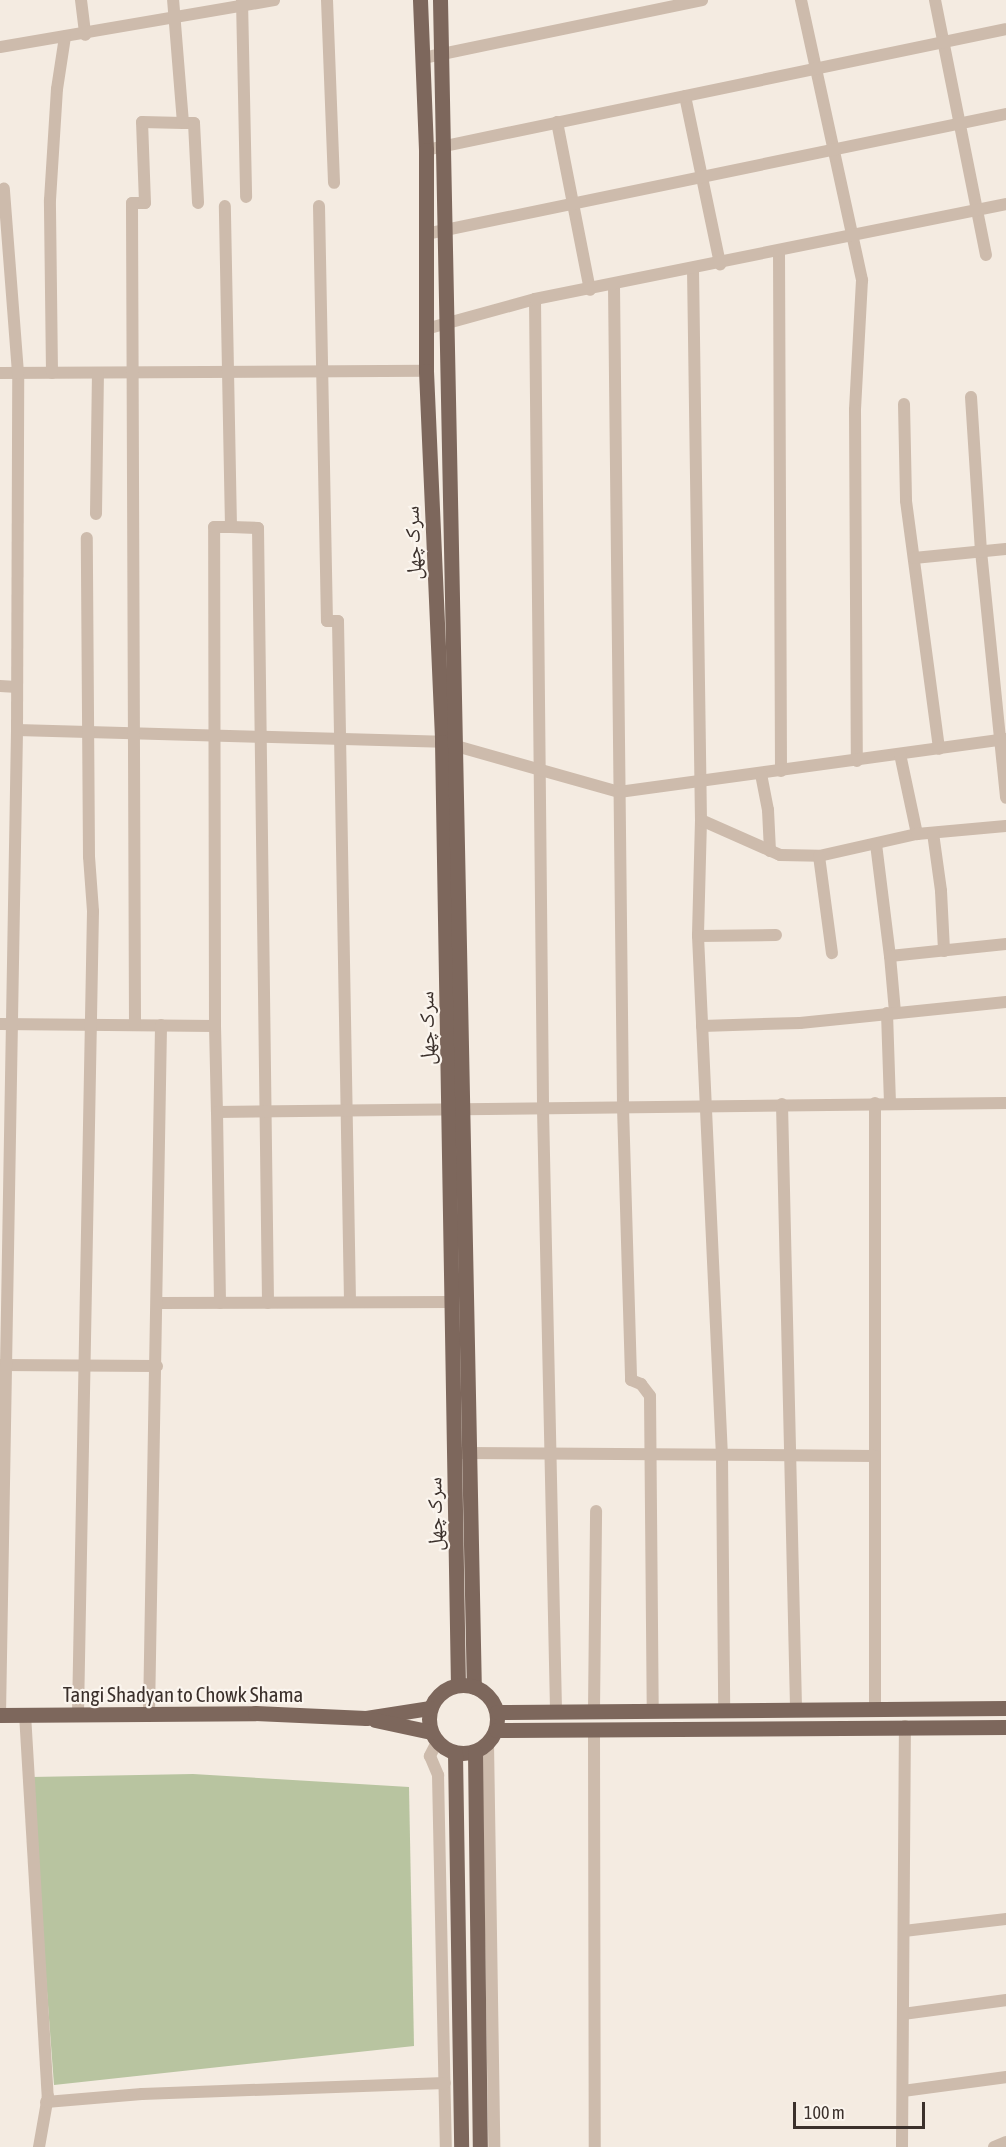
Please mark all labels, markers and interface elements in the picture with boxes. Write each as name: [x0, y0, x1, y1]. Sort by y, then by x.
street label: سرک چهل: [398, 506, 426, 580]
street label: سرک چهل: [413, 991, 439, 1065]
street label: سرک چهل: [421, 1477, 447, 1551]
street label: Tangi Shadyan to Chowk Shama: [63, 1681, 303, 1707]
scale bar: [796, 2090, 928, 2128]
text: 100 m: [804, 2102, 845, 2123]

